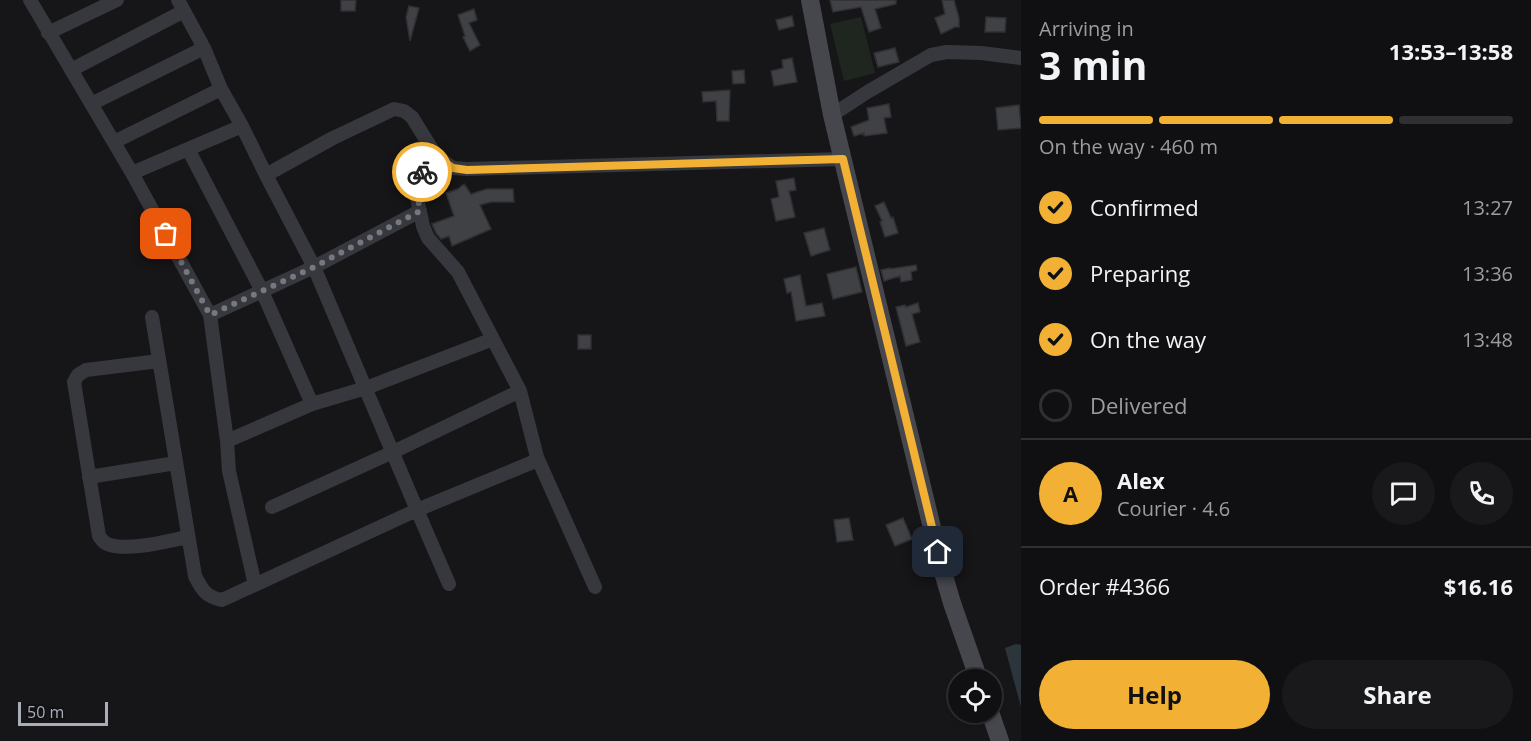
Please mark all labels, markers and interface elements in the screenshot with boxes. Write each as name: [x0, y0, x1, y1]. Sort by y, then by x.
text: Arriving in: [1039, 15, 1134, 42]
text: 13:53–13:58: [1389, 36, 1513, 66]
text: 3 min: [1039, 38, 1147, 91]
text: On the way · 460 m: [1039, 133, 1218, 160]
courier: [392, 142, 452, 202]
icon: bike: [406, 156, 439, 189]
icon: check: [1039, 191, 1072, 224]
text: Confirmed: [1090, 192, 1199, 222]
text: 13:27: [1462, 194, 1513, 221]
pin: [140, 208, 191, 259]
icon: bag: [149, 217, 182, 250]
icon: check: [1039, 257, 1072, 290]
text: Preparing: [1090, 258, 1190, 288]
text: 13:36: [1462, 260, 1513, 287]
icon: check: [1039, 323, 1072, 356]
text: On the way: [1090, 324, 1206, 354]
text: 13:48: [1462, 326, 1513, 353]
text: Delivered: [1090, 390, 1188, 420]
button: chat: [1372, 462, 1435, 525]
button: phone: [1450, 462, 1513, 525]
text: Alex: [1117, 465, 1165, 495]
text: A: [1063, 478, 1078, 508]
text: Courier · 4.6: [1117, 495, 1230, 522]
pin: [912, 526, 963, 577]
icon: home: [921, 535, 954, 568]
text: Order #4366: [1039, 571, 1170, 601]
text: $16.16: [1444, 571, 1513, 601]
button: Help: [1039, 660, 1270, 729]
button: Share: [1282, 660, 1513, 729]
map controls: [948, 669, 1002, 723]
button: locate: [948, 669, 1002, 723]
scale bar: [18, 699, 108, 726]
text: 50 m: [27, 701, 64, 723]

